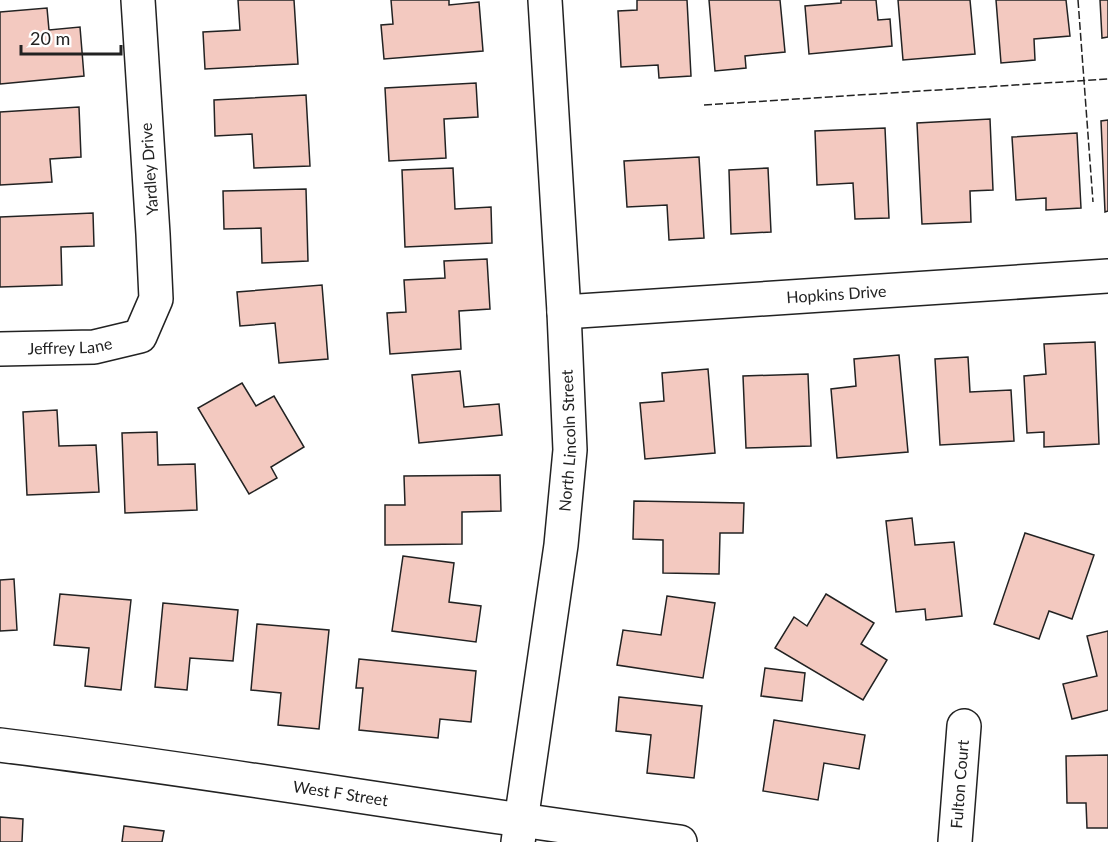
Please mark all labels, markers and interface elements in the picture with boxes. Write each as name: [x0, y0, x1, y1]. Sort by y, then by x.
scale bar: [21, 18, 122, 56]
text: 20 m: [30, 27, 70, 49]
street label: Yardley Drive: [136, 122, 161, 216]
street label: Hopkins Drive: [786, 281, 887, 306]
street label: Jeffrey Lane: [27, 333, 114, 357]
street label: North Lincoln Street: [554, 369, 579, 512]
street label: Fulton Court: [946, 739, 972, 829]
street label: West F Street: [292, 776, 390, 809]

